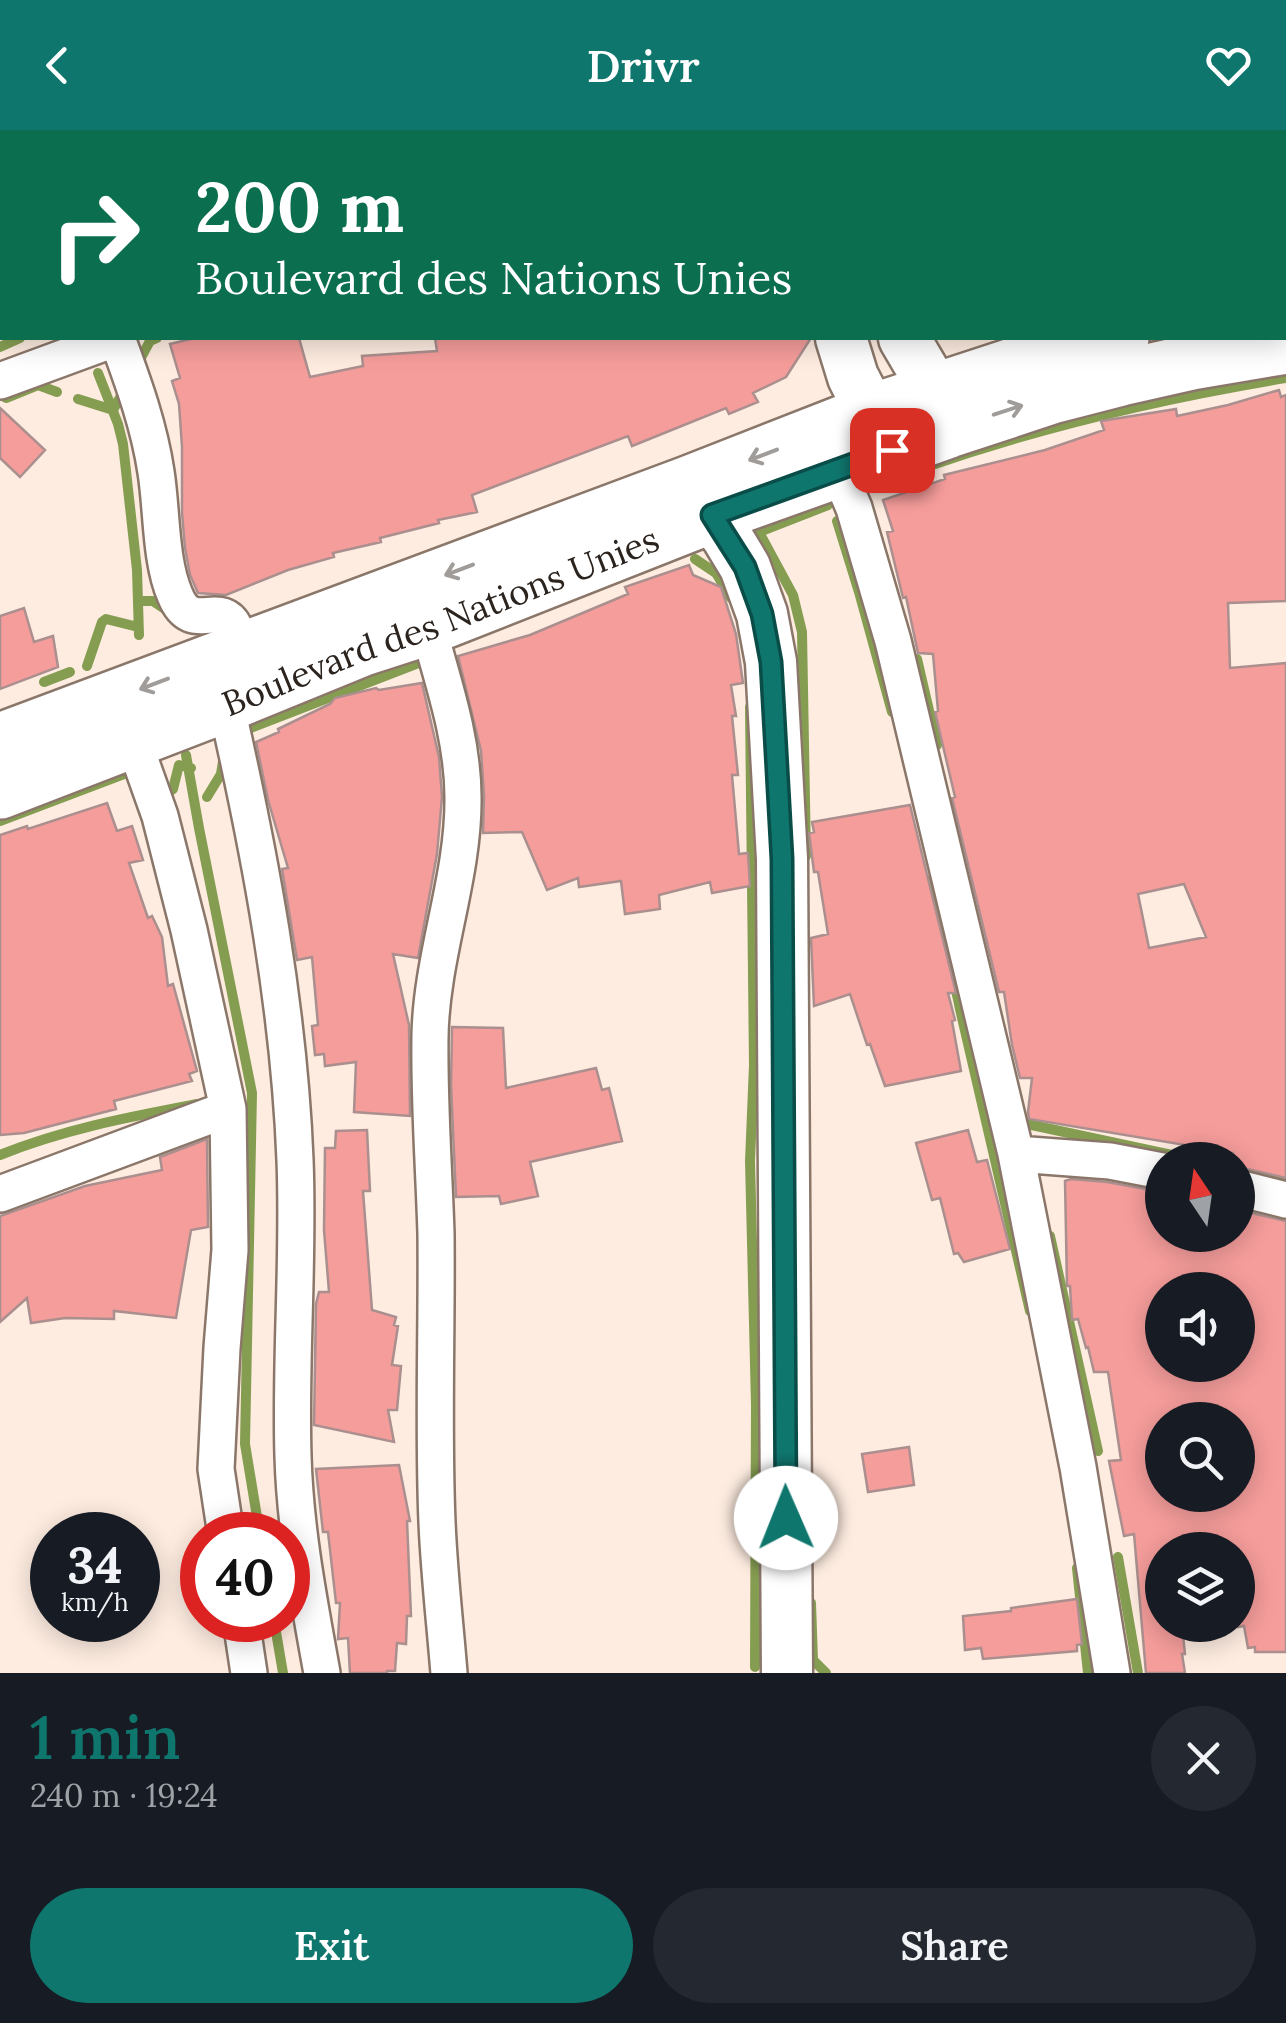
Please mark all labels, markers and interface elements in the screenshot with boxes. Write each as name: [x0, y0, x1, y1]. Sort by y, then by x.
text: Drivr: [586, 37, 700, 94]
icon: back: [30, 38, 85, 93]
icon: heart: [1201, 38, 1256, 93]
text: 200 m: [195, 162, 404, 251]
icon: right: [30, 170, 160, 300]
text: Boulevard des Nations Unies: [195, 249, 792, 306]
one-way arrow: [991, 400, 1023, 418]
pin: [850, 408, 935, 493]
icon: arrive: [865, 423, 920, 478]
one-way arrow: [748, 448, 779, 466]
street label: Boulevard des Nations Unies: [215, 516, 665, 726]
one-way arrow: [444, 562, 474, 580]
one-way arrow: [140, 676, 170, 694]
north arrow: [1145, 1142, 1255, 1252]
map controls: [1145, 1142, 1255, 1642]
button: sound: [1145, 1272, 1255, 1382]
button: search: [1145, 1402, 1255, 1512]
position arrow: [734, 1466, 838, 1570]
speed limit sign: 40: [180, 1512, 310, 1642]
button: layers: [1145, 1532, 1255, 1642]
text: 34: [67, 1533, 123, 1597]
text: km/h: [61, 1586, 129, 1618]
text: 1 min: [30, 1699, 180, 1775]
button: close: [1151, 1706, 1256, 1811]
text: 240 m · 19:24: [30, 1775, 218, 1816]
button: Exit: [30, 1888, 633, 2003]
button: Share: [653, 1888, 1256, 2003]

